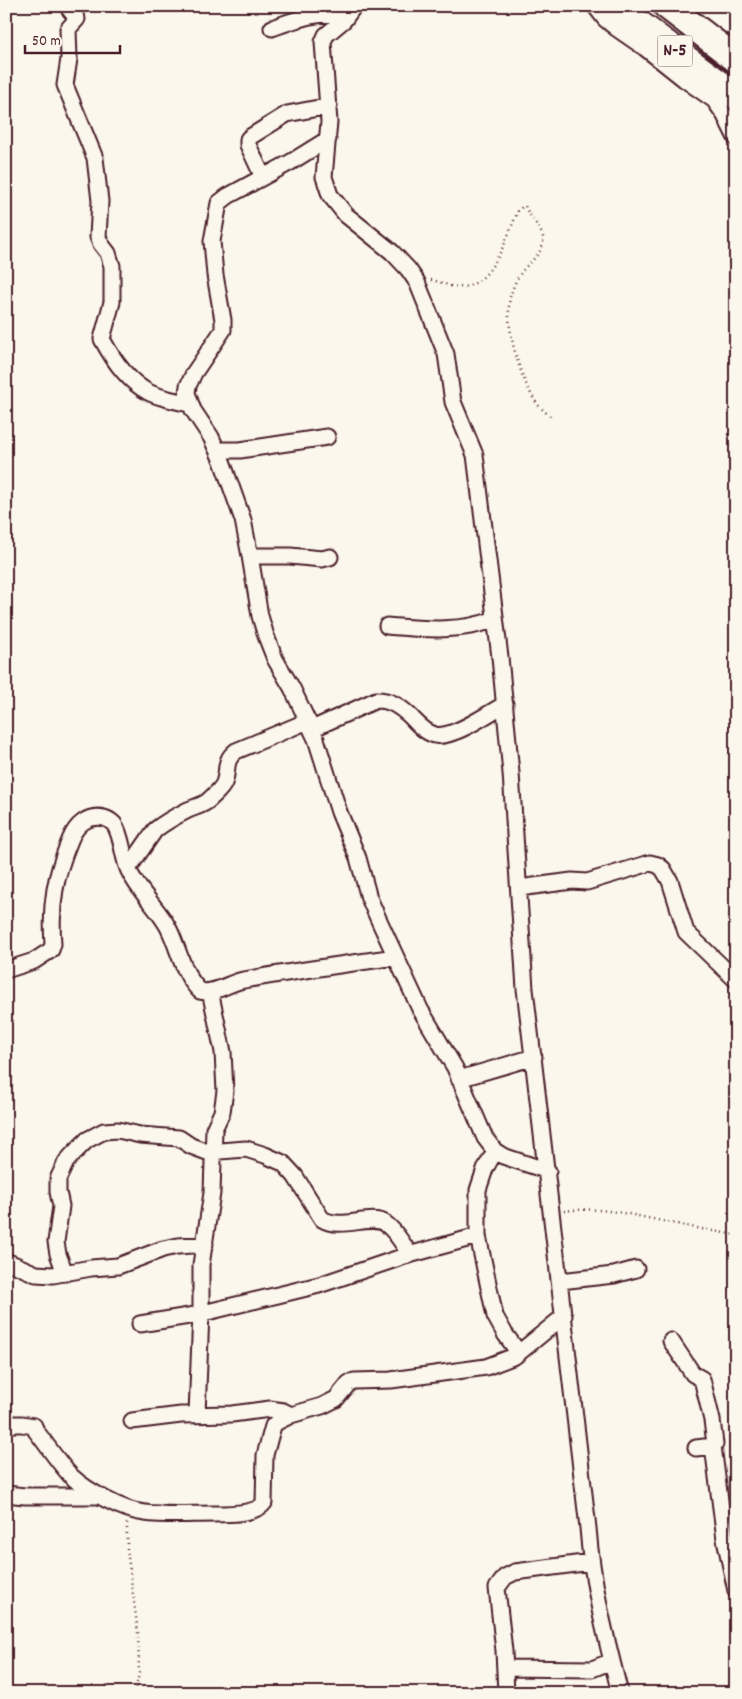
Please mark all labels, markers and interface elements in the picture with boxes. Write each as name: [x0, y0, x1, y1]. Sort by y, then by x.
scale bar: [25, 22, 120, 54]
text: 50 m: [32, 31, 61, 53]
road number: N-5: [658, 36, 692, 66]

